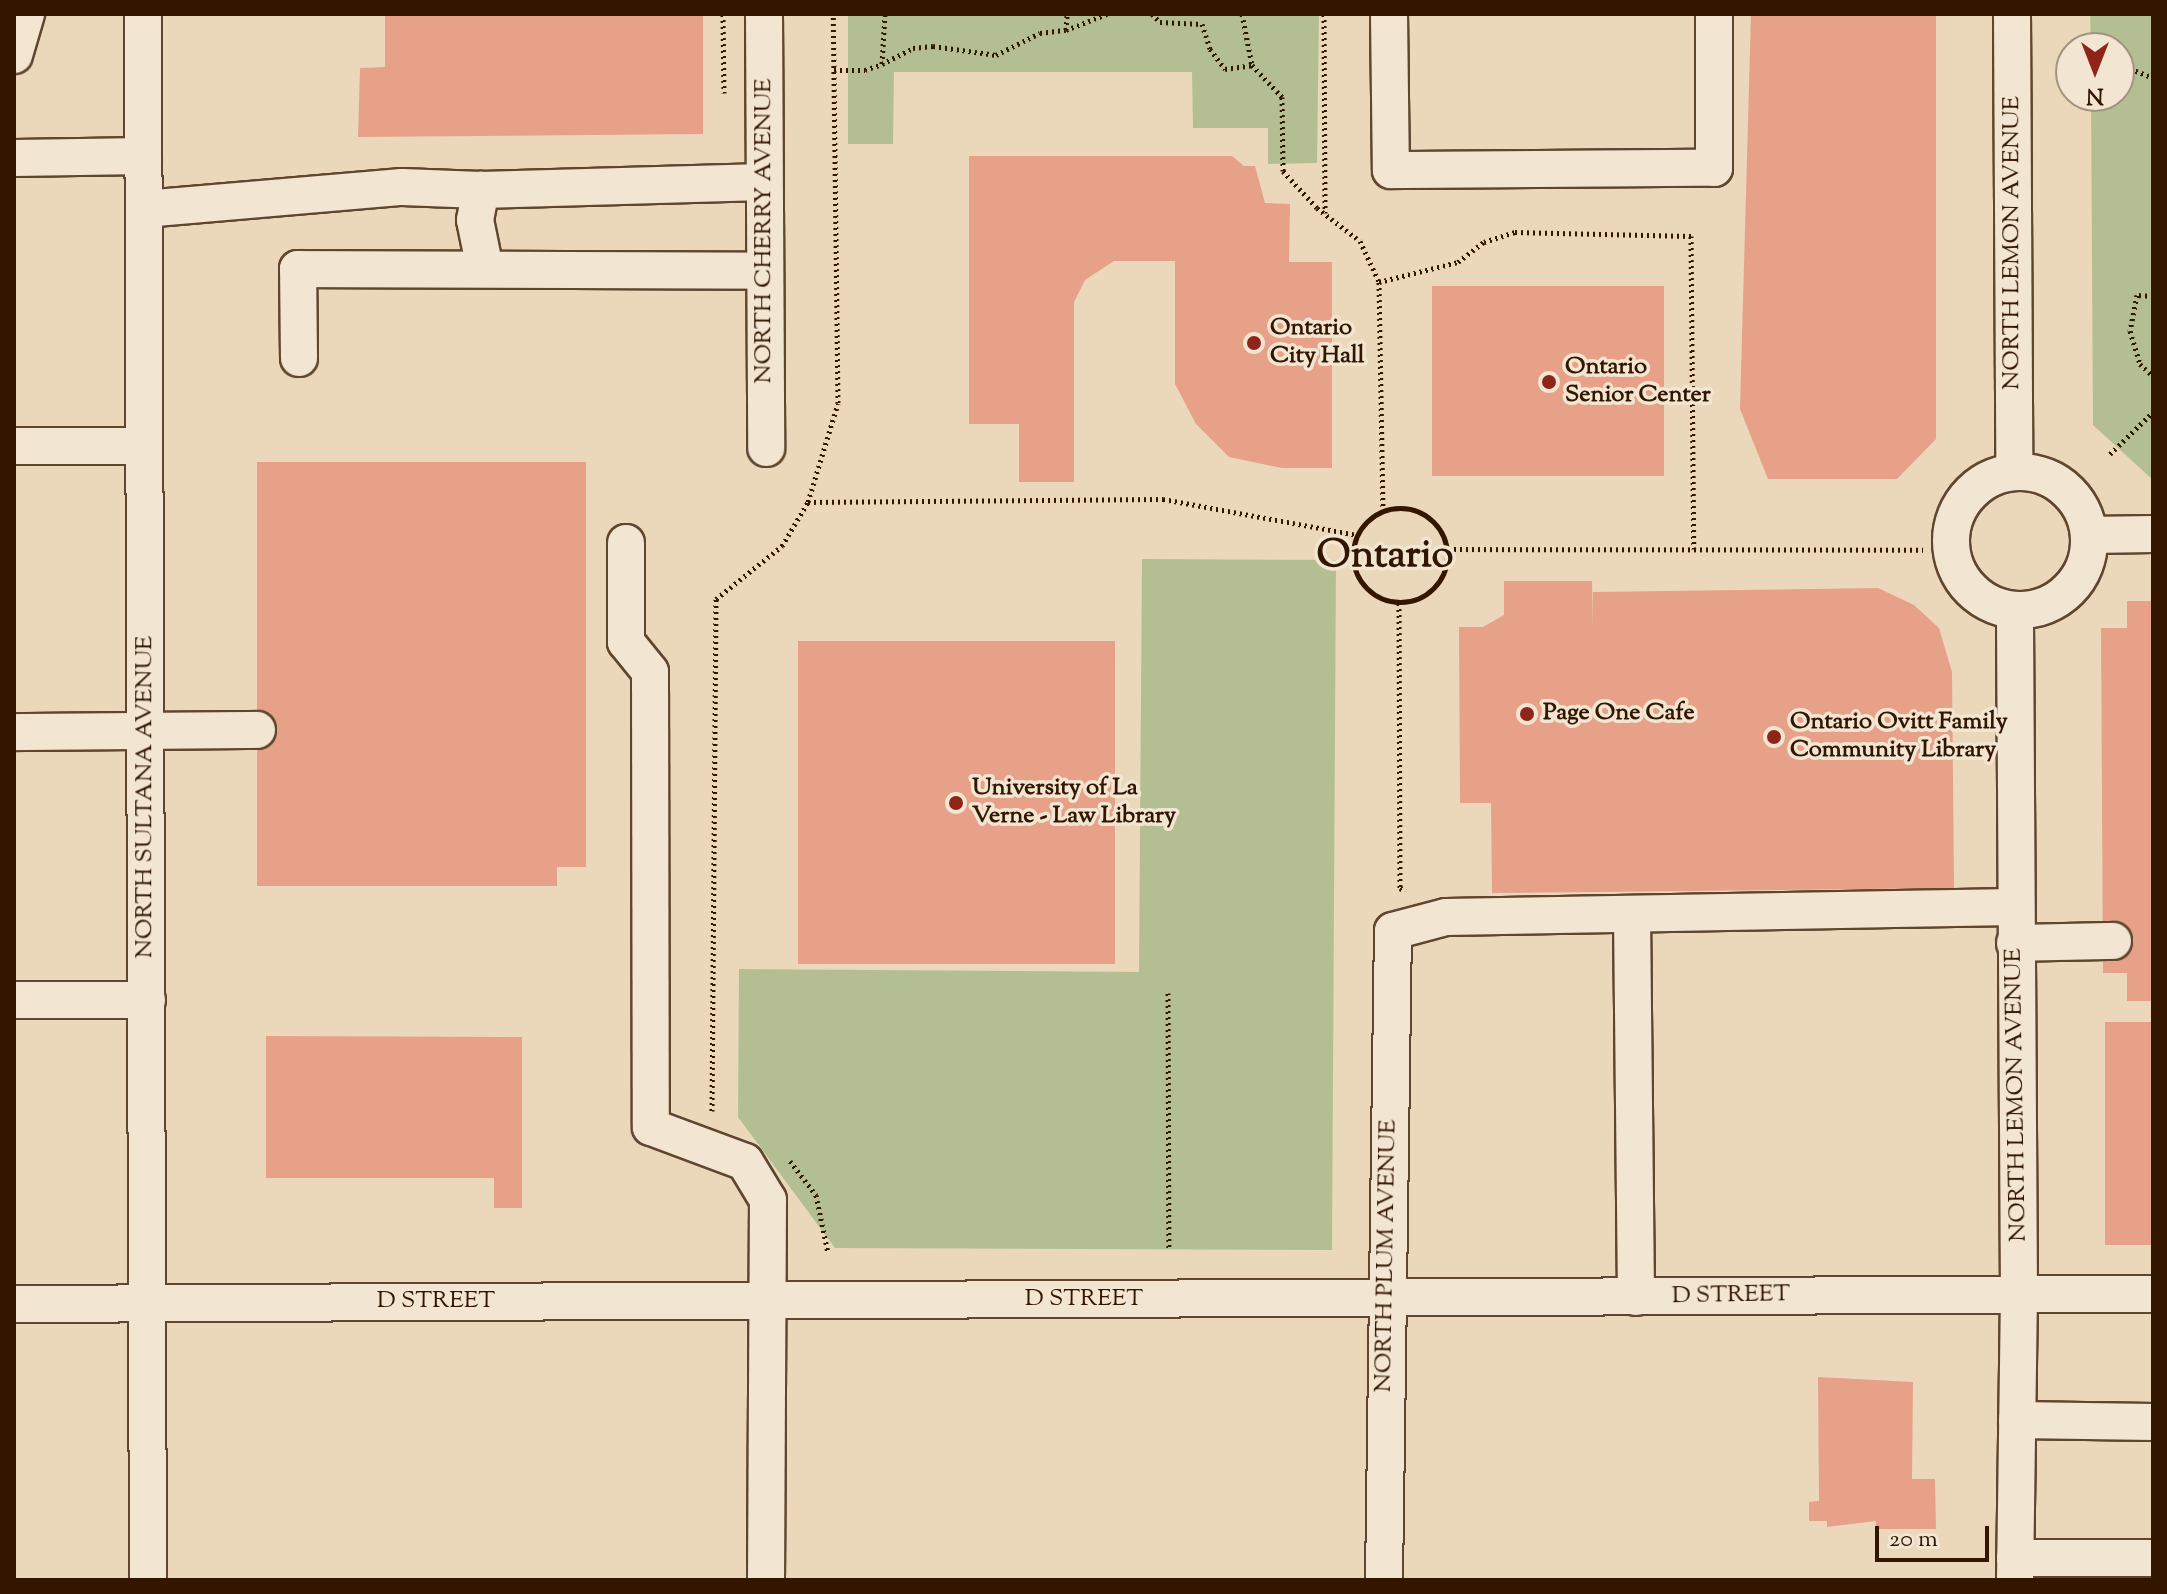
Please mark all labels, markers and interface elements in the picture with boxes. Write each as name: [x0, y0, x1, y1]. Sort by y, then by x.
north arrow: [2055, 32, 2135, 112]
street label: NORTH CHERRY AVENUE: [751, 78, 779, 384]
text: N: [2086, 78, 2104, 110]
street label: NORTH LEMON AVENUE: [1999, 96, 2027, 390]
place label: Ontario City Hall: [1270, 315, 1364, 371]
marker: Ontario City Hall: [1245, 334, 1263, 352]
place label: Ontario Senior Center: [1565, 354, 1711, 410]
marker: Ontario Senior Center: [1540, 373, 1558, 391]
district label: Ontario: [1317, 533, 1453, 581]
street label: NORTH SULTANA AVENUE: [132, 636, 160, 958]
place label: Page One Cafe: [1543, 700, 1695, 728]
marker: Page One Cafe: [1518, 705, 1536, 723]
place label: Ontario Ovitt Family Community Library: [1790, 709, 2008, 765]
marker: Ontario Ovitt Family Community Library: [1765, 728, 1783, 746]
place label: University of La Verne - Law Library: [972, 775, 1176, 831]
marker: University of La Verne - Law Library: [947, 794, 965, 812]
street label: NORTH LEMON AVENUE: [2000, 948, 2034, 1242]
street label: NORTH PLUM AVENUE: [1370, 1119, 1404, 1393]
street label: D STREET: [1672, 1281, 1790, 1311]
street label: D STREET: [1025, 1286, 1143, 1314]
street label: D STREET: [377, 1288, 495, 1316]
scale bar: [1879, 1510, 1993, 1560]
text: 20 m: [1889, 1523, 1938, 1557]

